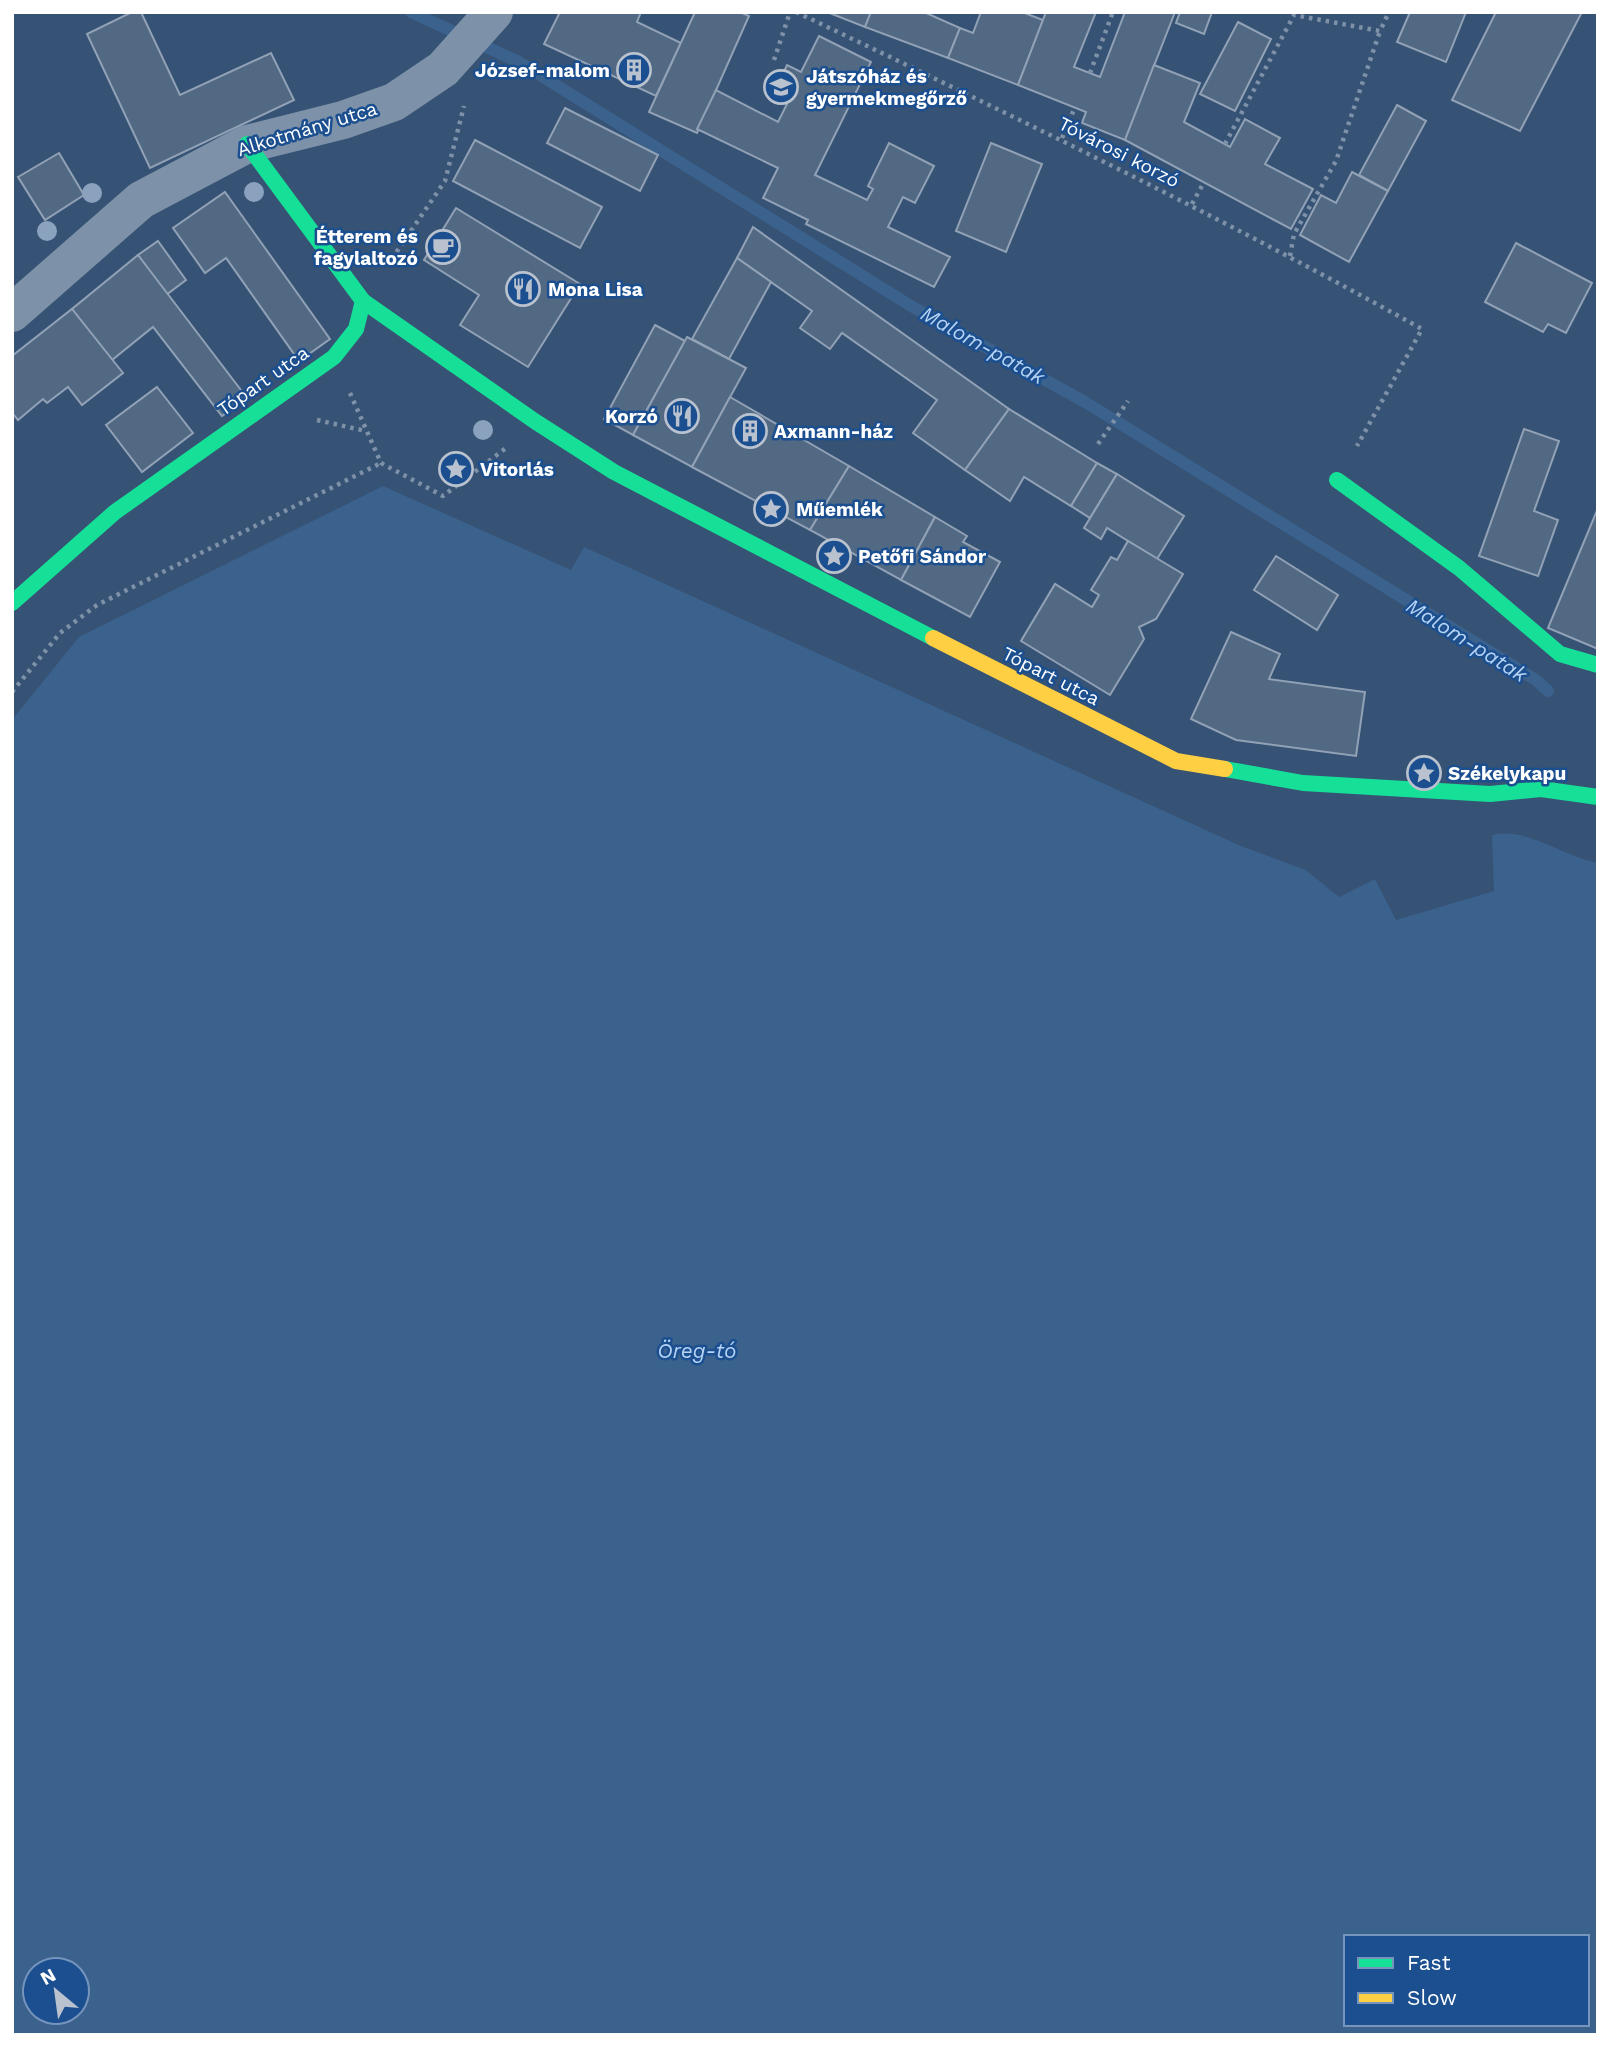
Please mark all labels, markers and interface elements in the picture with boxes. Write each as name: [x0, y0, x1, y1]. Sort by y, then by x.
building icon: József-malom: [615, 51, 653, 89]
place label: József-malom: [475, 59, 610, 82]
place label: Játszóház és gyermekmegőrző: [806, 65, 967, 110]
school or university icon: Játszóház és gyermekmegőrző: [762, 68, 800, 106]
street label: Alkotmány utca: [234, 97, 380, 161]
street label: Tóvárosi korzó: [1055, 112, 1183, 192]
place label: Étterem és fagylaltozó: [314, 225, 418, 270]
cafe icon: Étterem és fagylaltozó: [424, 228, 462, 266]
restaurant icon: Mona Lisa: [504, 270, 542, 308]
place label: Mona Lisa: [548, 278, 643, 301]
water label: Malom-patak: [917, 301, 1050, 390]
street label: Tópart utca: [213, 341, 313, 421]
restaurant icon: Korzó: [663, 397, 701, 435]
place label: Korzó: [605, 405, 658, 428]
building icon: Axmann-ház: [731, 412, 769, 450]
place label: Axmann-ház: [774, 420, 893, 443]
place icon: Vitorlás: [437, 450, 475, 488]
place label: Vitorlás: [480, 458, 554, 481]
place icon: Műemlék: [752, 490, 790, 528]
place label: Műemlék: [796, 498, 883, 521]
place icon: Petőfi Sándor: [815, 537, 853, 575]
place label: Petőfi Sándor: [858, 545, 987, 568]
water label: Malom-patak: [1402, 593, 1533, 687]
street label: Tópart utca: [998, 642, 1104, 710]
place icon: Székelykapu: [1405, 754, 1443, 792]
place label: Székelykapu: [1448, 762, 1566, 785]
water label: Öreg-tó: [657, 1338, 737, 1363]
legend: [1344, 1935, 1589, 2026]
text: Fast: [1407, 1950, 1451, 1975]
north arrow: [21, 1956, 91, 2026]
text: N: [36, 1963, 60, 1990]
text: Slow: [1407, 1985, 1457, 2010]

